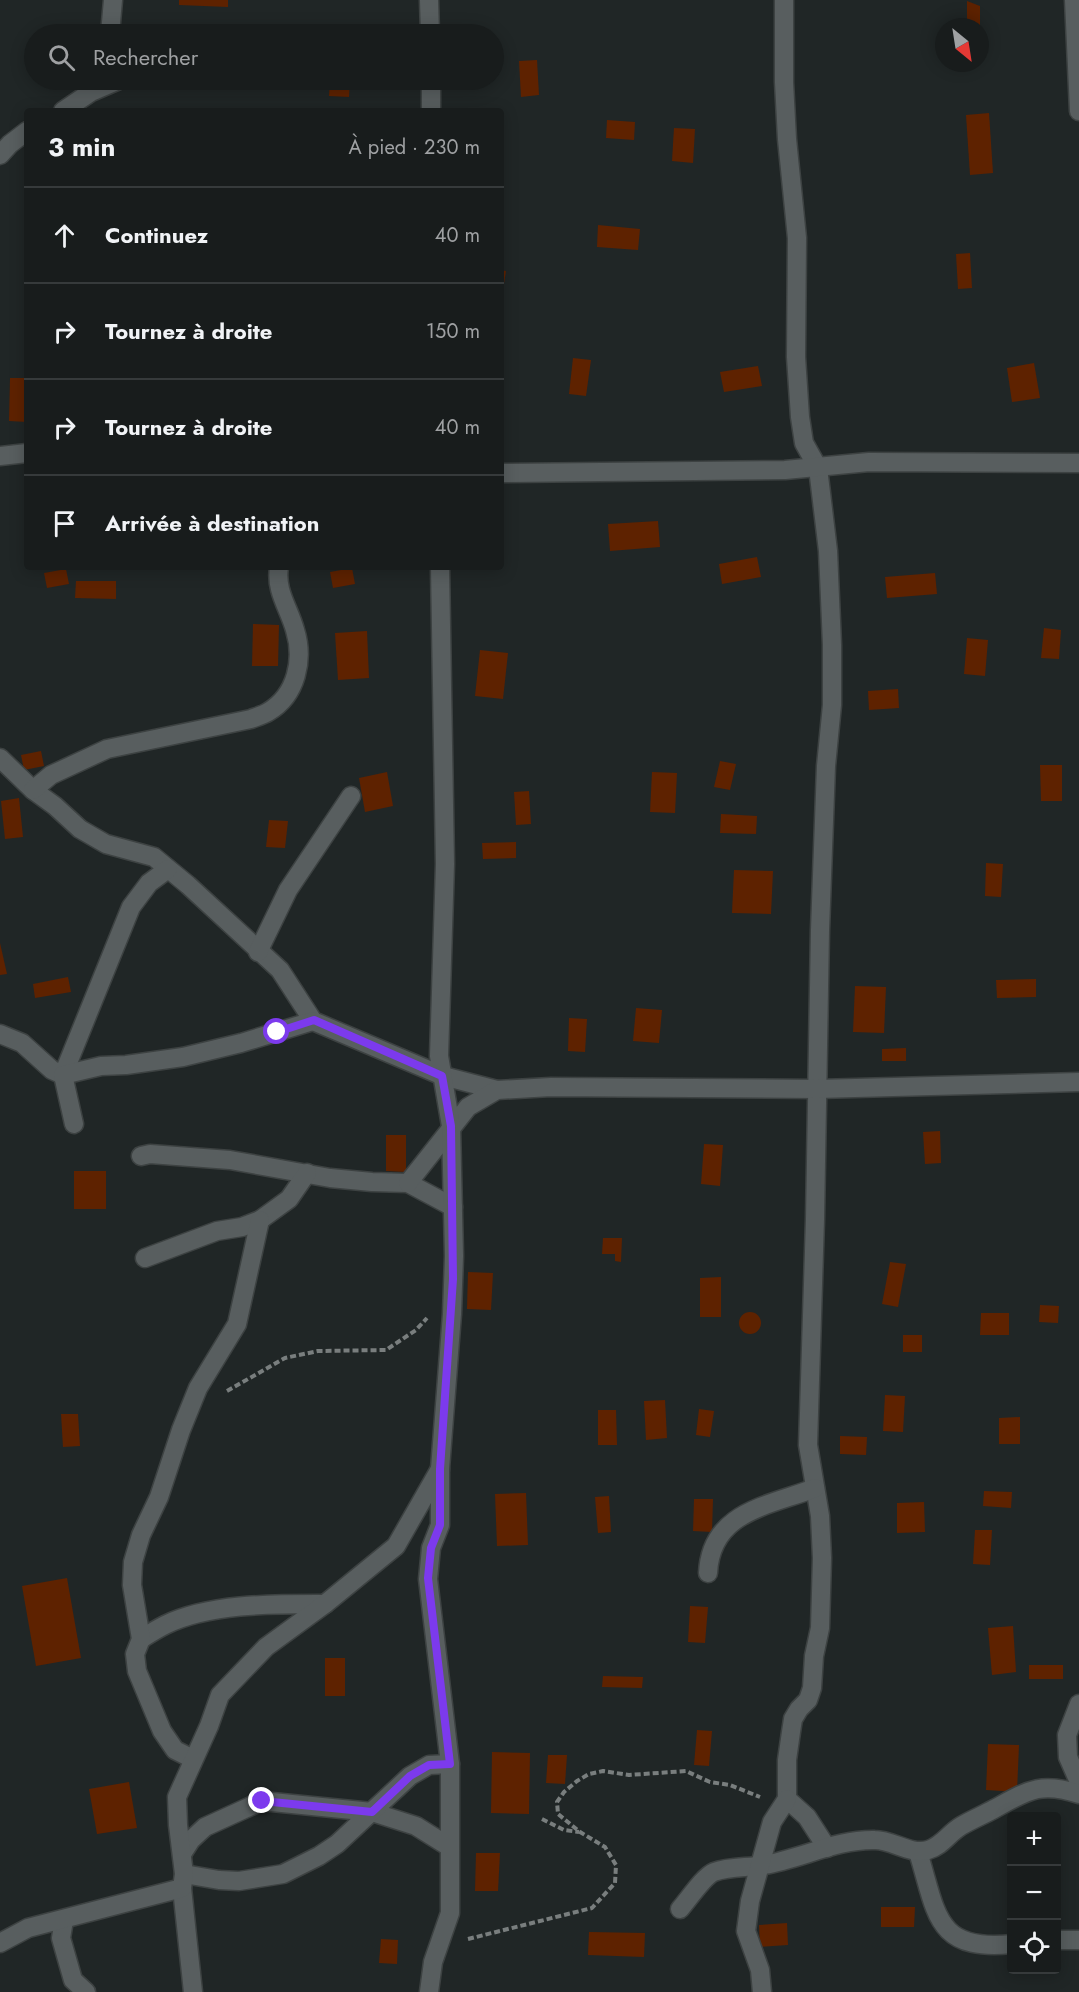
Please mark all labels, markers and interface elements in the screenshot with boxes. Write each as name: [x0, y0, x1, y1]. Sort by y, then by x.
north arrow: [935, 18, 989, 72]
search box: [24, 24, 504, 90]
icon: search: [45, 41, 78, 74]
text: Rechercher: [93, 41, 198, 73]
text: 3 min: [48, 128, 115, 166]
text: À pied · 230 m: [349, 133, 480, 162]
icon: ahead: [48, 219, 81, 252]
text: Continuez: [105, 219, 208, 251]
text: 40 m: [435, 221, 480, 250]
icon: right: [48, 315, 81, 348]
text: Tournez à droite: [105, 315, 272, 347]
text: 150 m: [426, 317, 480, 346]
icon: right: [48, 411, 81, 444]
text: Tournez à droite: [105, 411, 272, 443]
text: 40 m: [435, 413, 480, 442]
icon: arrive: [48, 507, 81, 540]
text: Arrivée à destination: [105, 507, 319, 539]
route start: [263, 1018, 289, 1044]
route end: [248, 1787, 274, 1813]
map controls: [1007, 1812, 1061, 1974]
button: +: [1007, 1812, 1061, 1866]
button: −: [1007, 1866, 1061, 1920]
button: locate: [1007, 1920, 1061, 1974]

